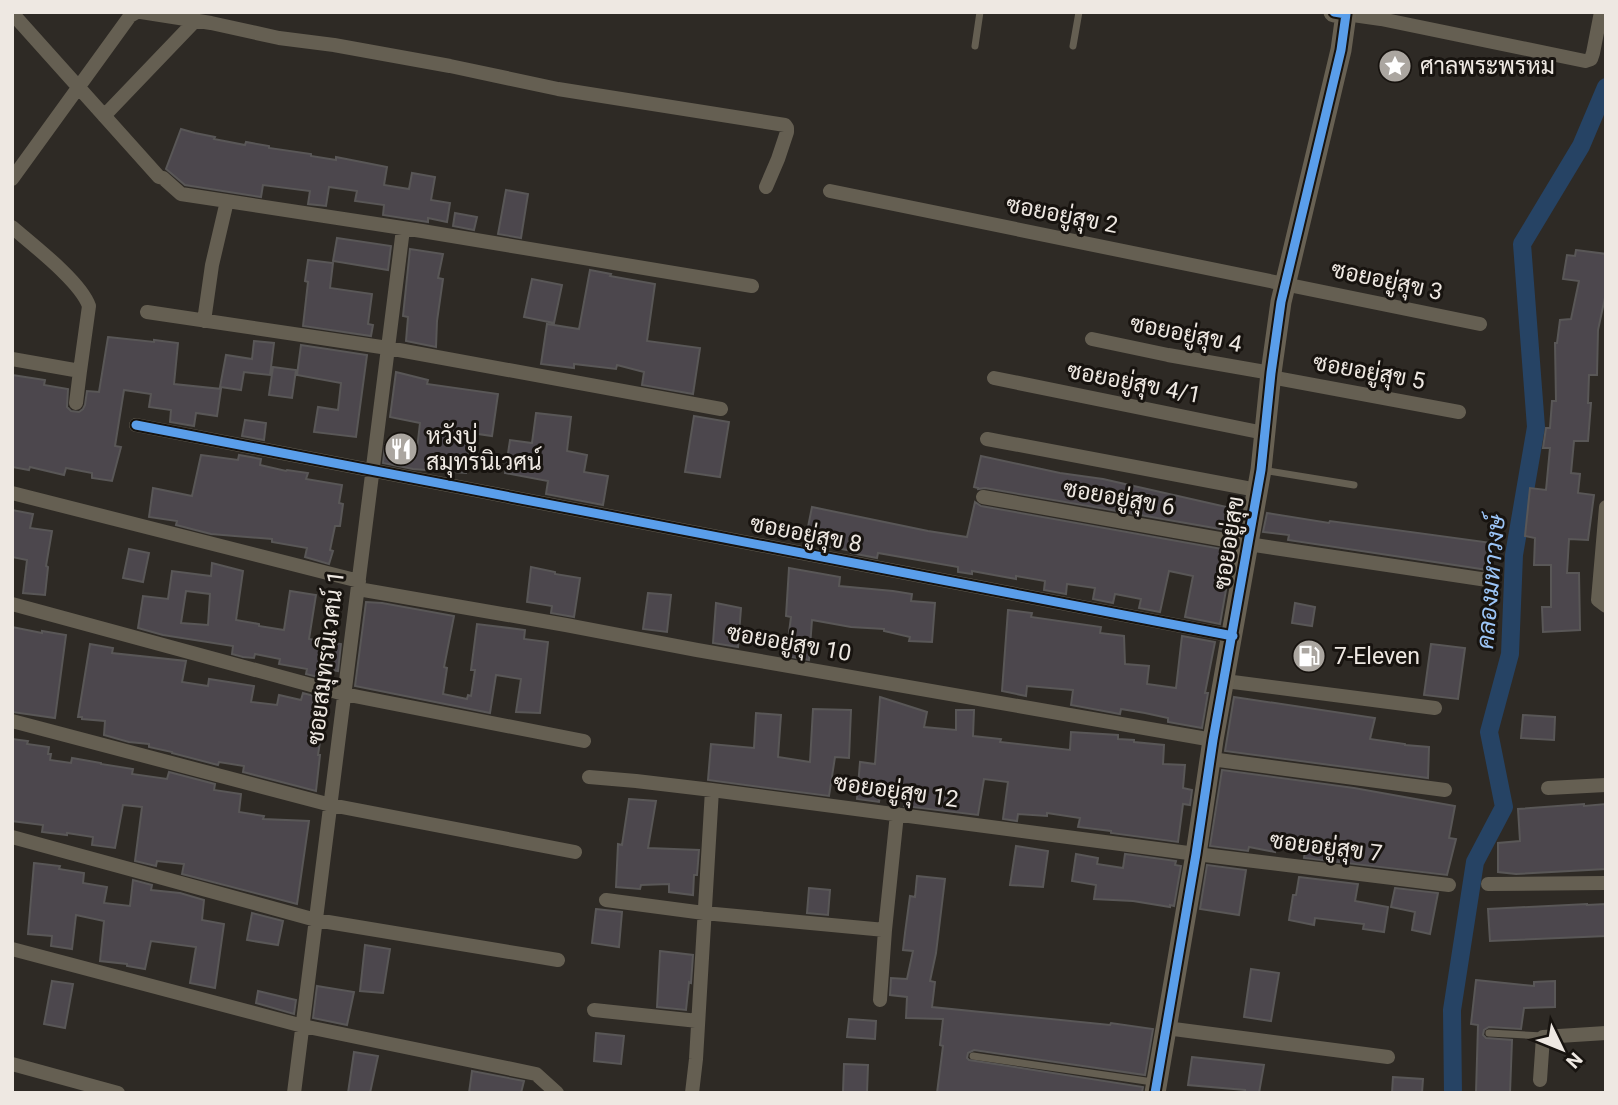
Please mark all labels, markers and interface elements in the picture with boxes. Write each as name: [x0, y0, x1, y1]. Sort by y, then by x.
place icon: ศาลพระพรหม: [1376, 47, 1414, 85]
place label: ศาลพระพรหม: [1420, 53, 1555, 80]
street label: ซอยอยู่สุข 2: [1003, 190, 1120, 242]
street label: ซอยอยู่สุข 3: [1328, 255, 1445, 309]
street label: ซอยอยู่สุข 4: [1127, 309, 1244, 361]
street label: ซอยอยู่สุข 5: [1310, 348, 1427, 398]
street label: ซอยอยู่สุข 4/1: [1064, 356, 1203, 412]
place label: หวังบู่ สมุทรนิเวศน์: [426, 422, 542, 478]
restaurant icon: หวังบู่ สมุทรนิเวศน์: [382, 430, 420, 468]
street label: ซอยอยู่สุข 6: [1060, 474, 1177, 524]
street label: ซอยอยู่สุข: [1207, 494, 1253, 592]
street label: ซอยอยู่สุข 8: [747, 509, 864, 561]
water label: คลองมหาวงษ์: [1469, 511, 1511, 650]
street label: ซอยสมุทรนิเวศน์ 1: [299, 569, 352, 747]
street label: ซอยอยู่สุข 10: [724, 618, 854, 670]
fuel station icon: 7-Eleven: [1290, 637, 1328, 675]
place label: 7-Eleven: [1334, 643, 1420, 670]
street label: ซอยอยู่สุข 12: [831, 768, 960, 816]
street label: ซอยอยู่สุข 7: [1268, 826, 1384, 870]
north arrow: [1527, 1014, 1597, 1084]
text: N: [1561, 1048, 1587, 1073]

